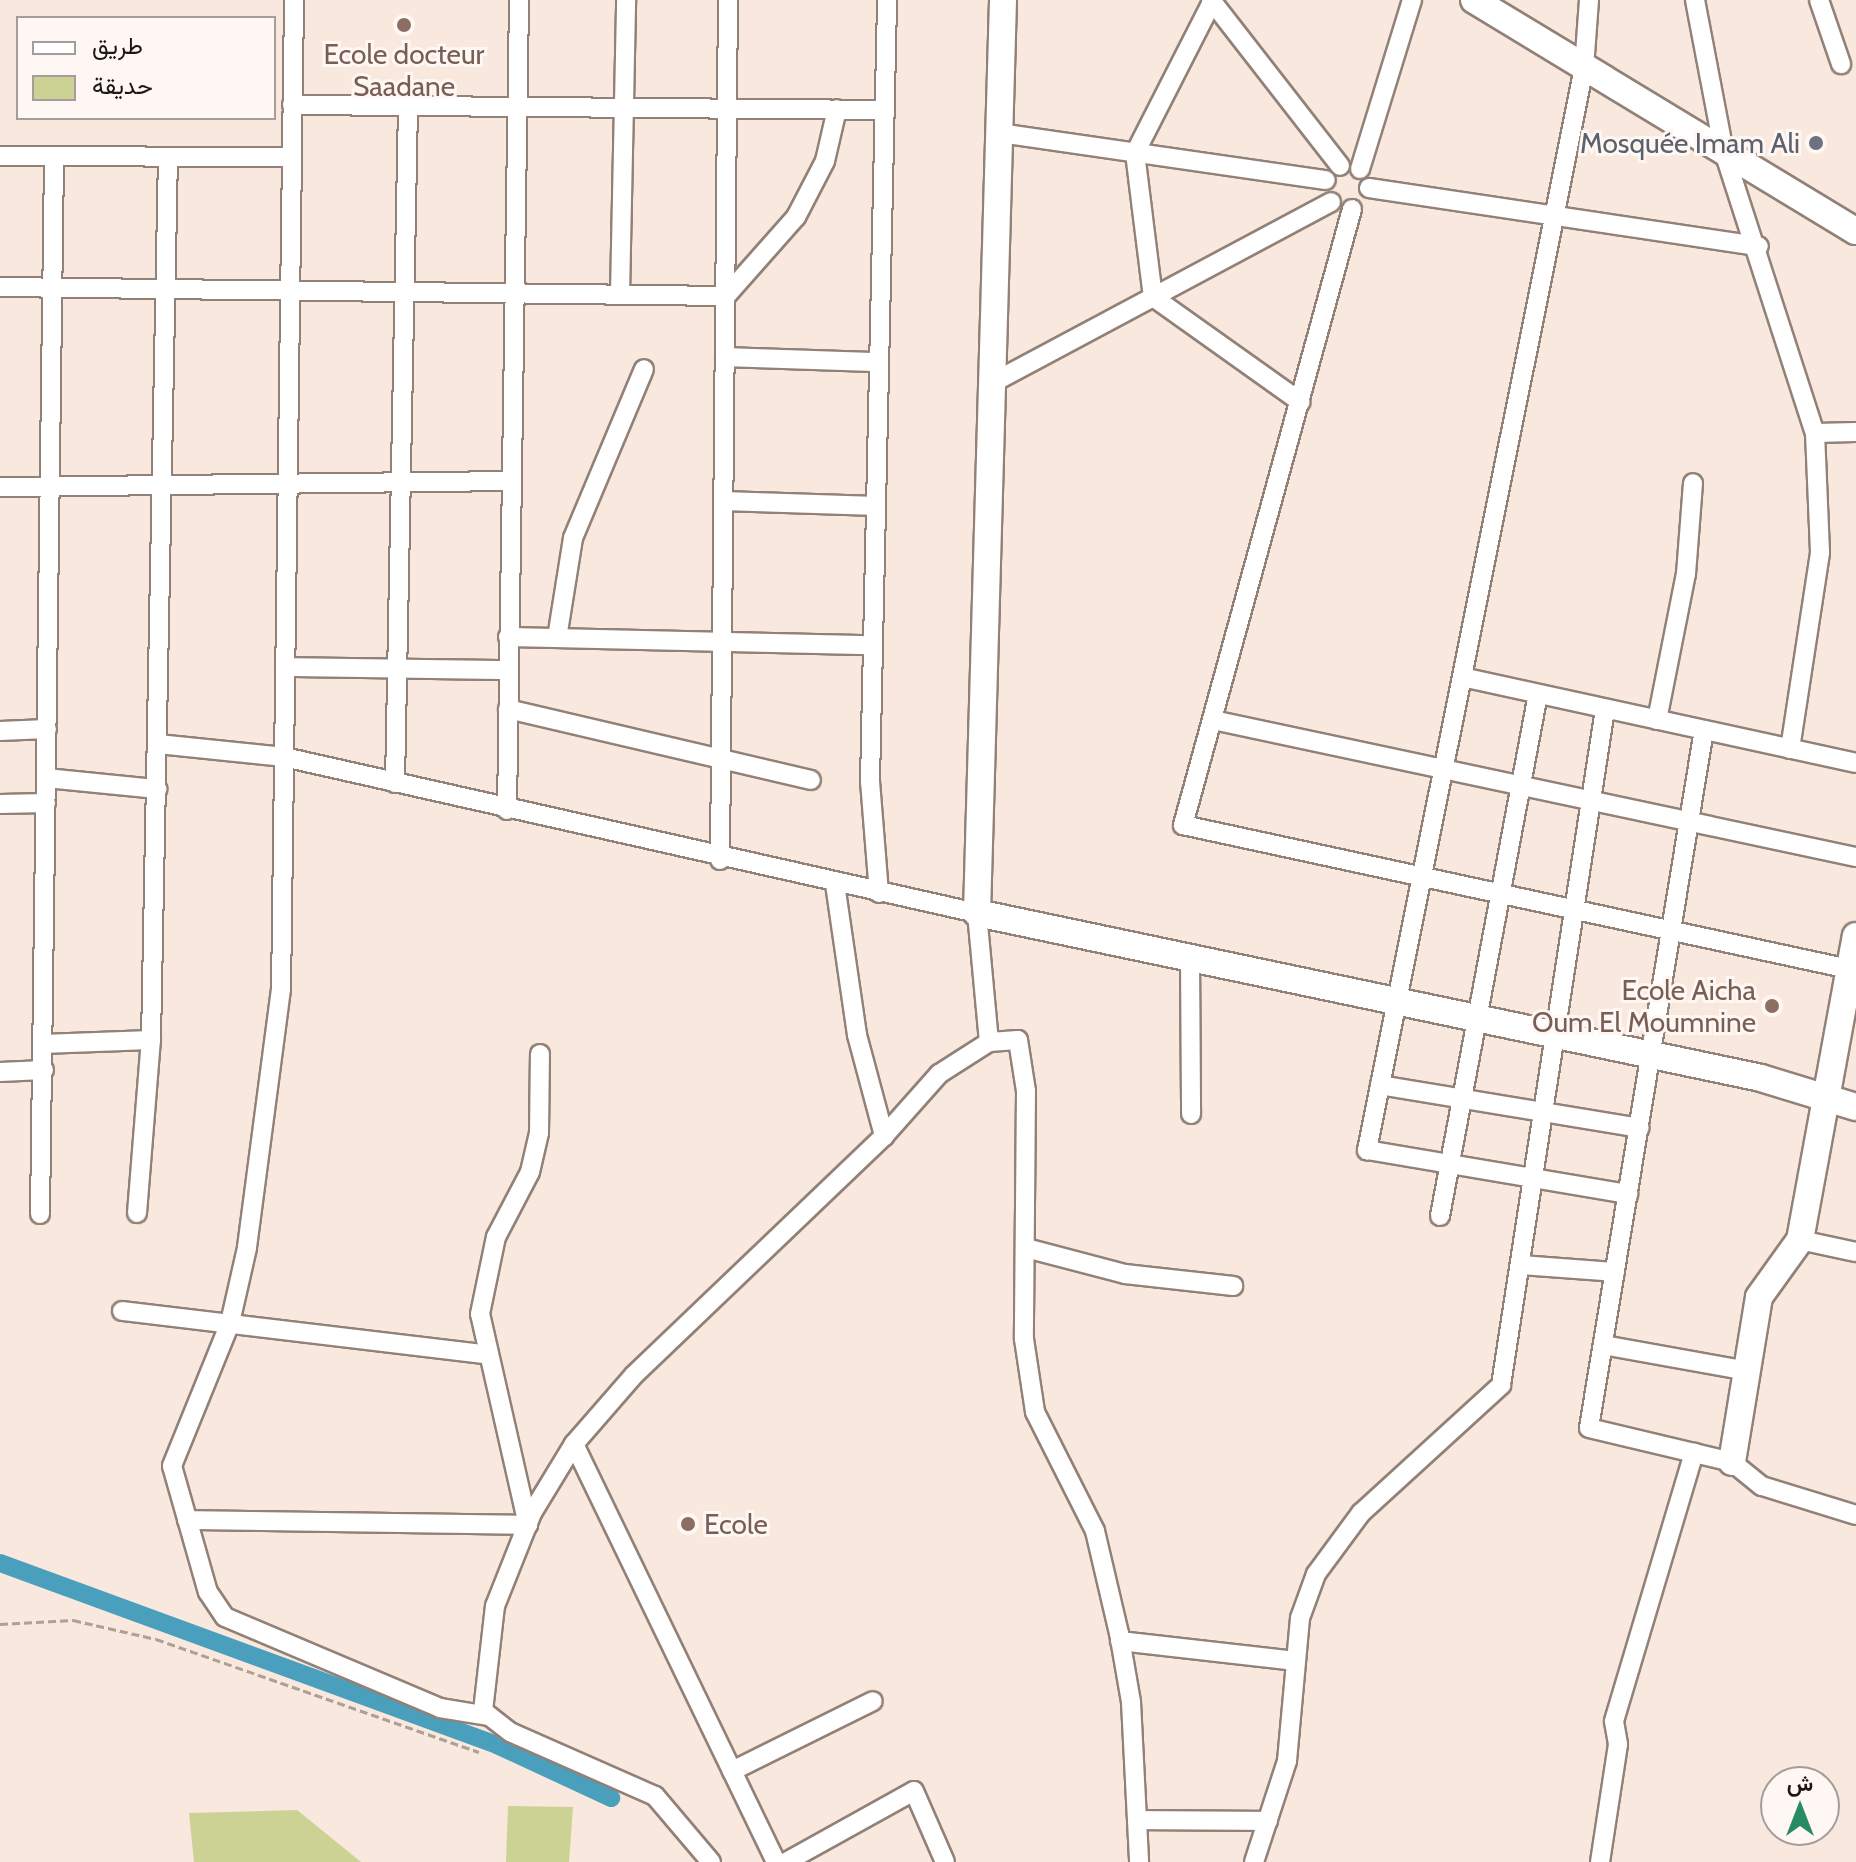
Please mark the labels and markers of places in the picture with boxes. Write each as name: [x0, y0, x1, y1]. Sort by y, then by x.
marker: Ecole docteur Saadane: [395, 16, 413, 34]
place label: Ecole docteur Saadane: [324, 37, 484, 103]
place label: Mosquée Imam Ali: [1580, 126, 1800, 160]
marker: Mosquée Imam Ali: [1807, 134, 1825, 152]
place label: Ecole Aicha Oum El Moumnine: [1532, 973, 1756, 1039]
marker: Ecole Aicha Oum El Moumnine: [1763, 997, 1781, 1015]
place label: Ecole: [704, 1507, 768, 1541]
marker: Ecole: [679, 1515, 697, 1533]

